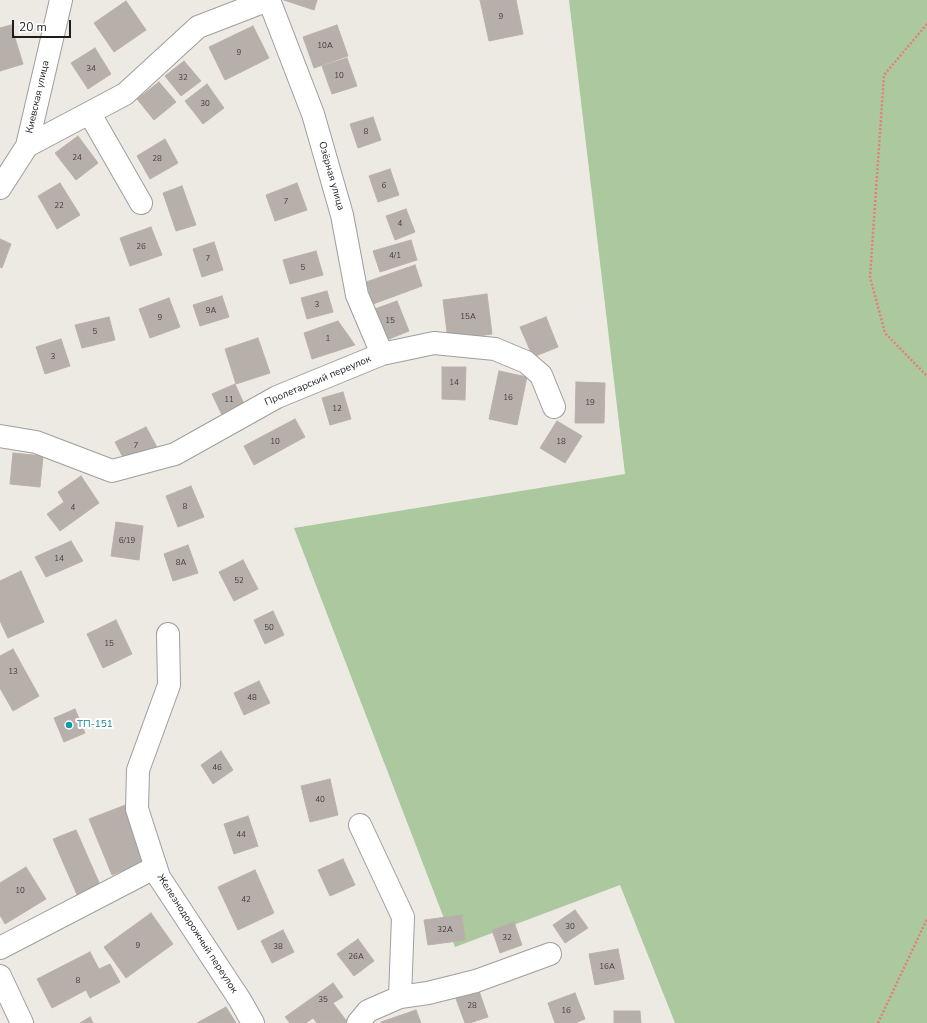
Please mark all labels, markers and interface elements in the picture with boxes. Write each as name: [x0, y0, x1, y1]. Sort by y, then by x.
scale bar: [14, 12, 73, 38]
house number: 9: [499, 12, 503, 22]
text: 20 m: [19, 19, 47, 35]
house number: 10А: [317, 41, 333, 51]
house number: 9: [237, 48, 241, 58]
street label: Киевская улица: [24, 59, 52, 135]
house number: 34: [86, 64, 96, 74]
house number: 10: [334, 71, 344, 81]
house number: 32: [178, 73, 188, 83]
house number: 30: [200, 99, 210, 109]
house number: 8: [364, 127, 368, 137]
street label: Озёрная улица: [315, 140, 347, 212]
house number: 24: [72, 153, 82, 163]
house number: 28: [152, 154, 162, 164]
house number: 6: [382, 181, 386, 191]
house number: 7: [284, 197, 288, 207]
house number: 22: [54, 201, 64, 211]
house number: 4: [398, 219, 402, 229]
house number: 26: [136, 242, 146, 252]
house number: 4/1: [389, 251, 401, 261]
house number: 7: [206, 254, 210, 264]
house number: 5: [301, 263, 305, 273]
house number: 3: [315, 300, 319, 310]
house number: 9А: [206, 306, 216, 316]
house number: 15А: [460, 312, 476, 322]
house number: 9: [158, 313, 162, 323]
house number: 15: [385, 316, 395, 326]
house number: 5: [93, 327, 97, 337]
house number: 1: [326, 334, 330, 344]
house number: 3: [51, 352, 55, 362]
street label: Пролетарский переулок: [263, 353, 373, 409]
house number: 14: [449, 378, 459, 388]
house number: 16: [503, 393, 513, 403]
house number: 11: [224, 395, 234, 405]
house number: 19: [585, 398, 595, 408]
house number: 12: [332, 404, 342, 414]
house number: 10: [270, 437, 280, 447]
house number: 18: [556, 437, 566, 447]
house number: 7: [134, 441, 138, 451]
house number: 8: [183, 502, 187, 512]
house number: 4: [71, 503, 75, 513]
house number: 6/19: [119, 536, 135, 546]
house number: 14: [54, 554, 64, 564]
house number: 8А: [176, 558, 186, 568]
house number: 52: [234, 576, 244, 586]
house number: 50: [264, 623, 274, 633]
house number: 15: [104, 639, 114, 649]
house number: 13: [8, 667, 18, 677]
house number: 48: [247, 693, 257, 703]
place label: ТП-151: [77, 719, 113, 731]
marker: ТП-151: [64, 720, 74, 730]
house number: 46: [212, 763, 222, 773]
house number: 40: [315, 795, 325, 805]
house number: 44: [236, 830, 246, 840]
street label: Железнодорожный переулок: [154, 872, 240, 996]
house number: 10: [15, 886, 25, 896]
house number: 42: [241, 895, 251, 905]
house number: 30: [565, 922, 575, 932]
house number: 32А: [437, 925, 453, 935]
house number: 32: [502, 933, 512, 943]
house number: 9: [136, 941, 140, 951]
house number: 38: [273, 942, 283, 952]
house number: 26А: [348, 952, 364, 962]
house number: 16А: [599, 962, 615, 972]
house number: 8: [76, 976, 80, 986]
house number: 35: [318, 995, 328, 1005]
house number: 28: [467, 1001, 477, 1011]
house number: 16: [561, 1006, 571, 1016]

